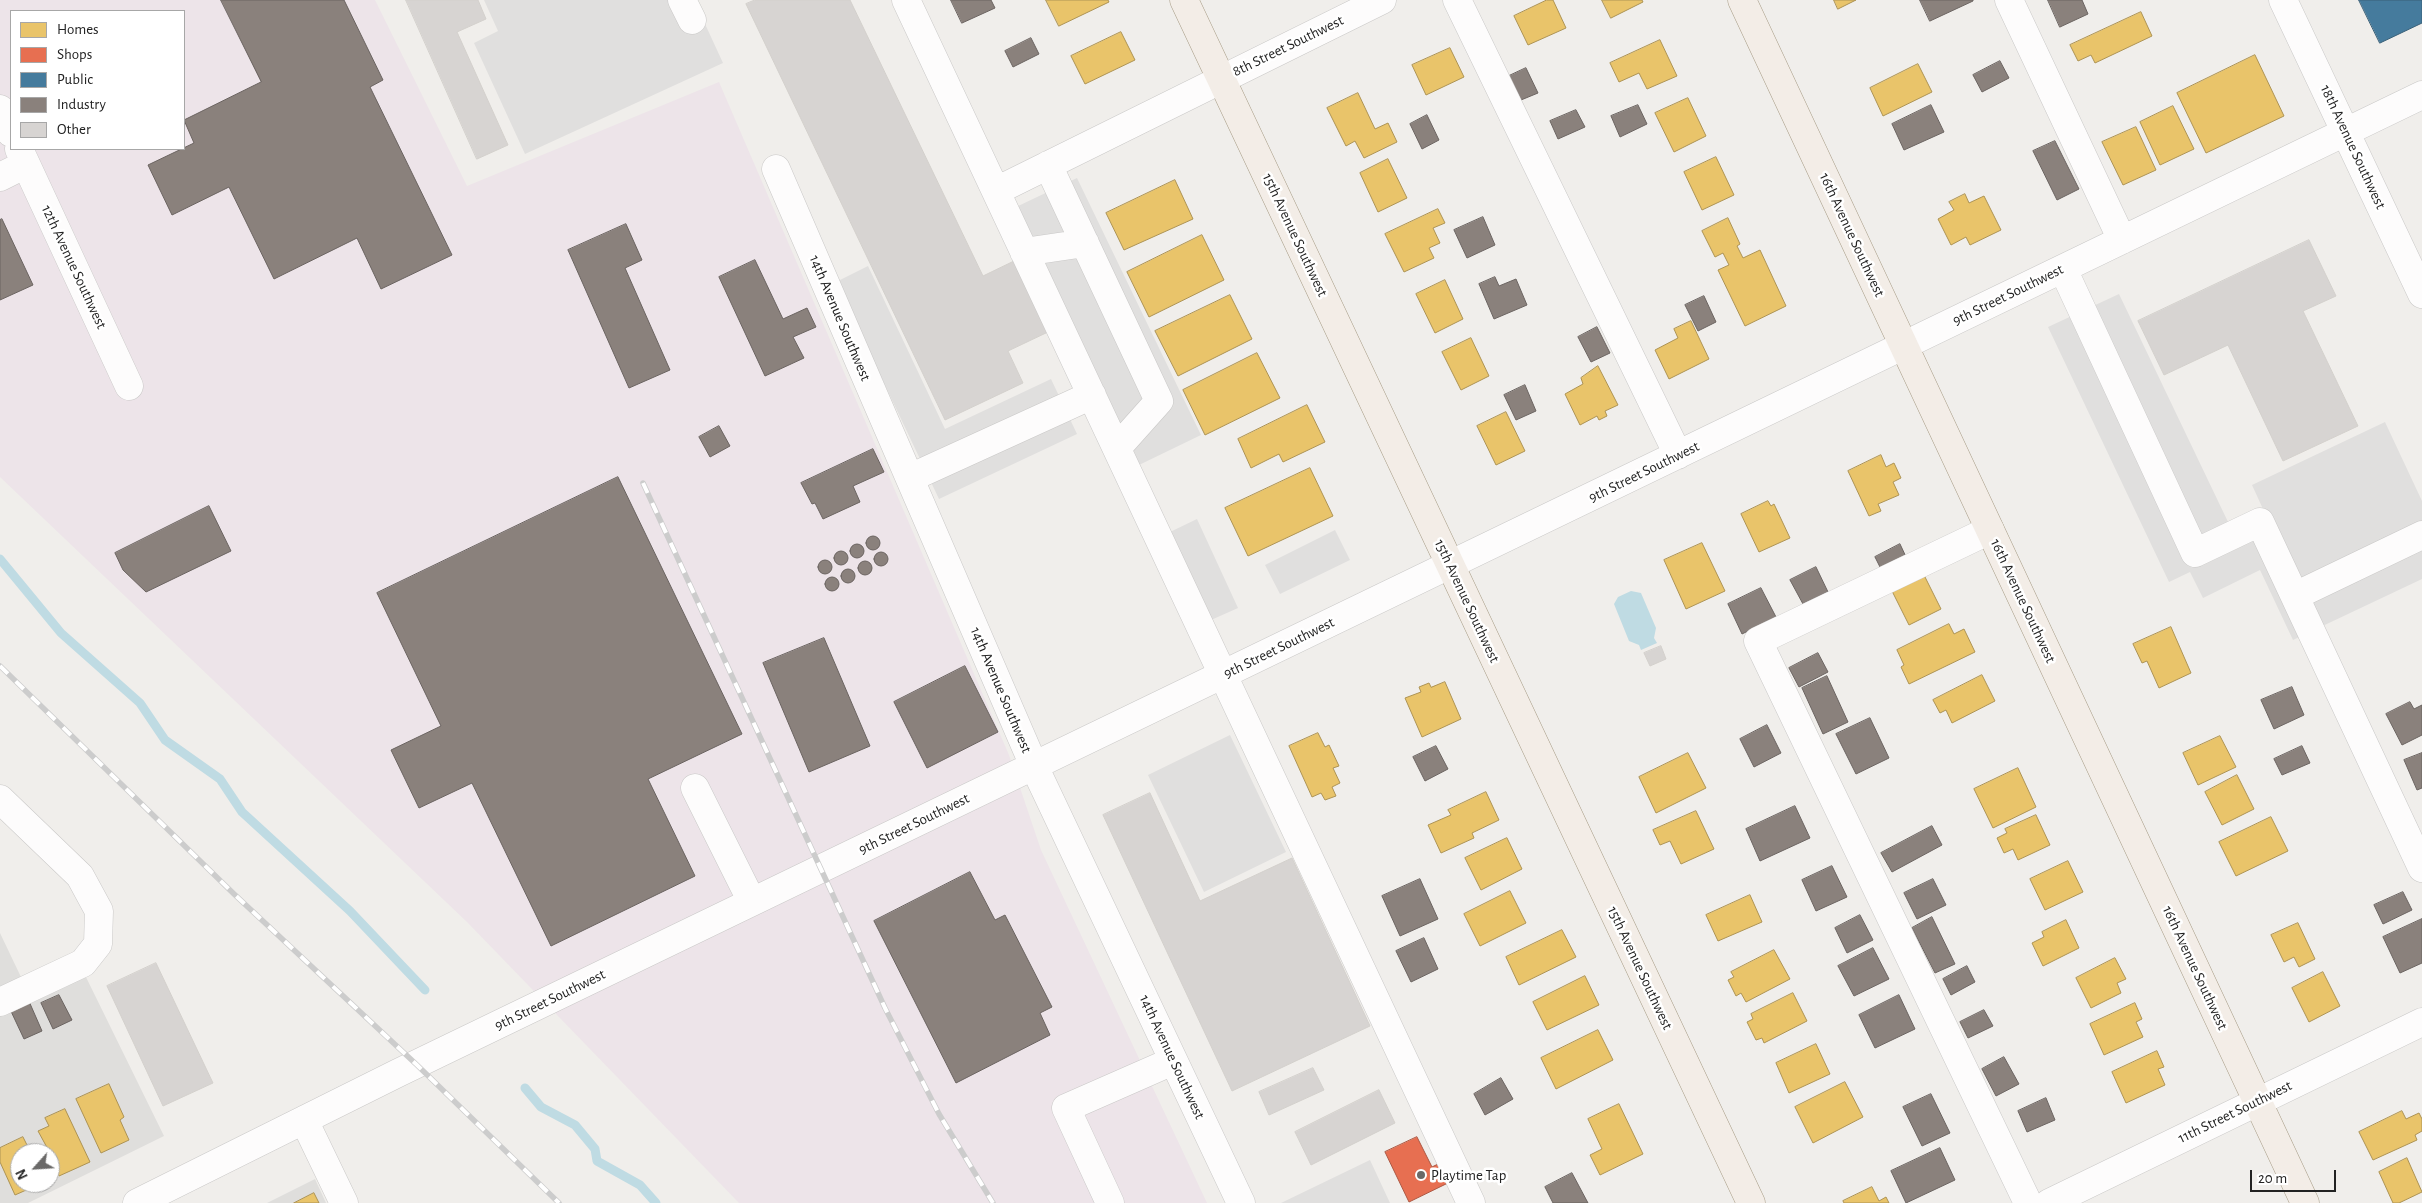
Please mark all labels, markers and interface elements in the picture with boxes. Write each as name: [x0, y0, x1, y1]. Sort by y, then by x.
legend: [10, 10, 185, 150]
street label: 8th Street Southwest: [1230, 11, 1346, 81]
text: Homes: [57, 22, 99, 37]
text: Shops: [57, 47, 92, 62]
text: Public: [57, 72, 93, 87]
street label: 18th Avenue Southwest: [2316, 82, 2390, 212]
text: Industry: [57, 97, 106, 112]
text: Other: [57, 122, 91, 137]
street label: 16th Avenue Southwest: [1815, 170, 1889, 300]
street label: 15th Avenue Southwest: [1259, 171, 1331, 299]
street label: 12th Avenue Southwest: [37, 202, 111, 332]
street label: 14th Avenue Southwest: [805, 252, 875, 384]
street label: 9th Street Southwest: [1950, 260, 2066, 330]
street label: 9th Street Southwest: [1586, 437, 1702, 507]
street label: 16th Avenue Southwest: [1986, 536, 2060, 666]
street label: 15th Avenue Southwest: [1431, 537, 1503, 665]
street label: 9th Street Southwest: [1221, 613, 1337, 683]
street label: 14th Avenue Southwest: [966, 624, 1036, 756]
street label: 9th Street Southwest: [856, 789, 972, 859]
street label: 16th Avenue Southwest: [2158, 903, 2232, 1033]
street label: 15th Avenue Southwest: [1604, 904, 1676, 1032]
street label: 9th Street Southwest: [492, 965, 608, 1035]
street label: 14th Avenue Southwest: [1135, 992, 1209, 1122]
street label: 11th Street Southwest: [2175, 1077, 2295, 1147]
north arrow: [10, 1143, 60, 1193]
scale bar: [2252, 1160, 2338, 1192]
place label: Playtime Tap: [1431, 1166, 1506, 1184]
text: N: [14, 1167, 31, 1182]
marker: Playtime Tap: [1415, 1169, 1427, 1181]
text: 20 m: [2258, 1171, 2287, 1186]

